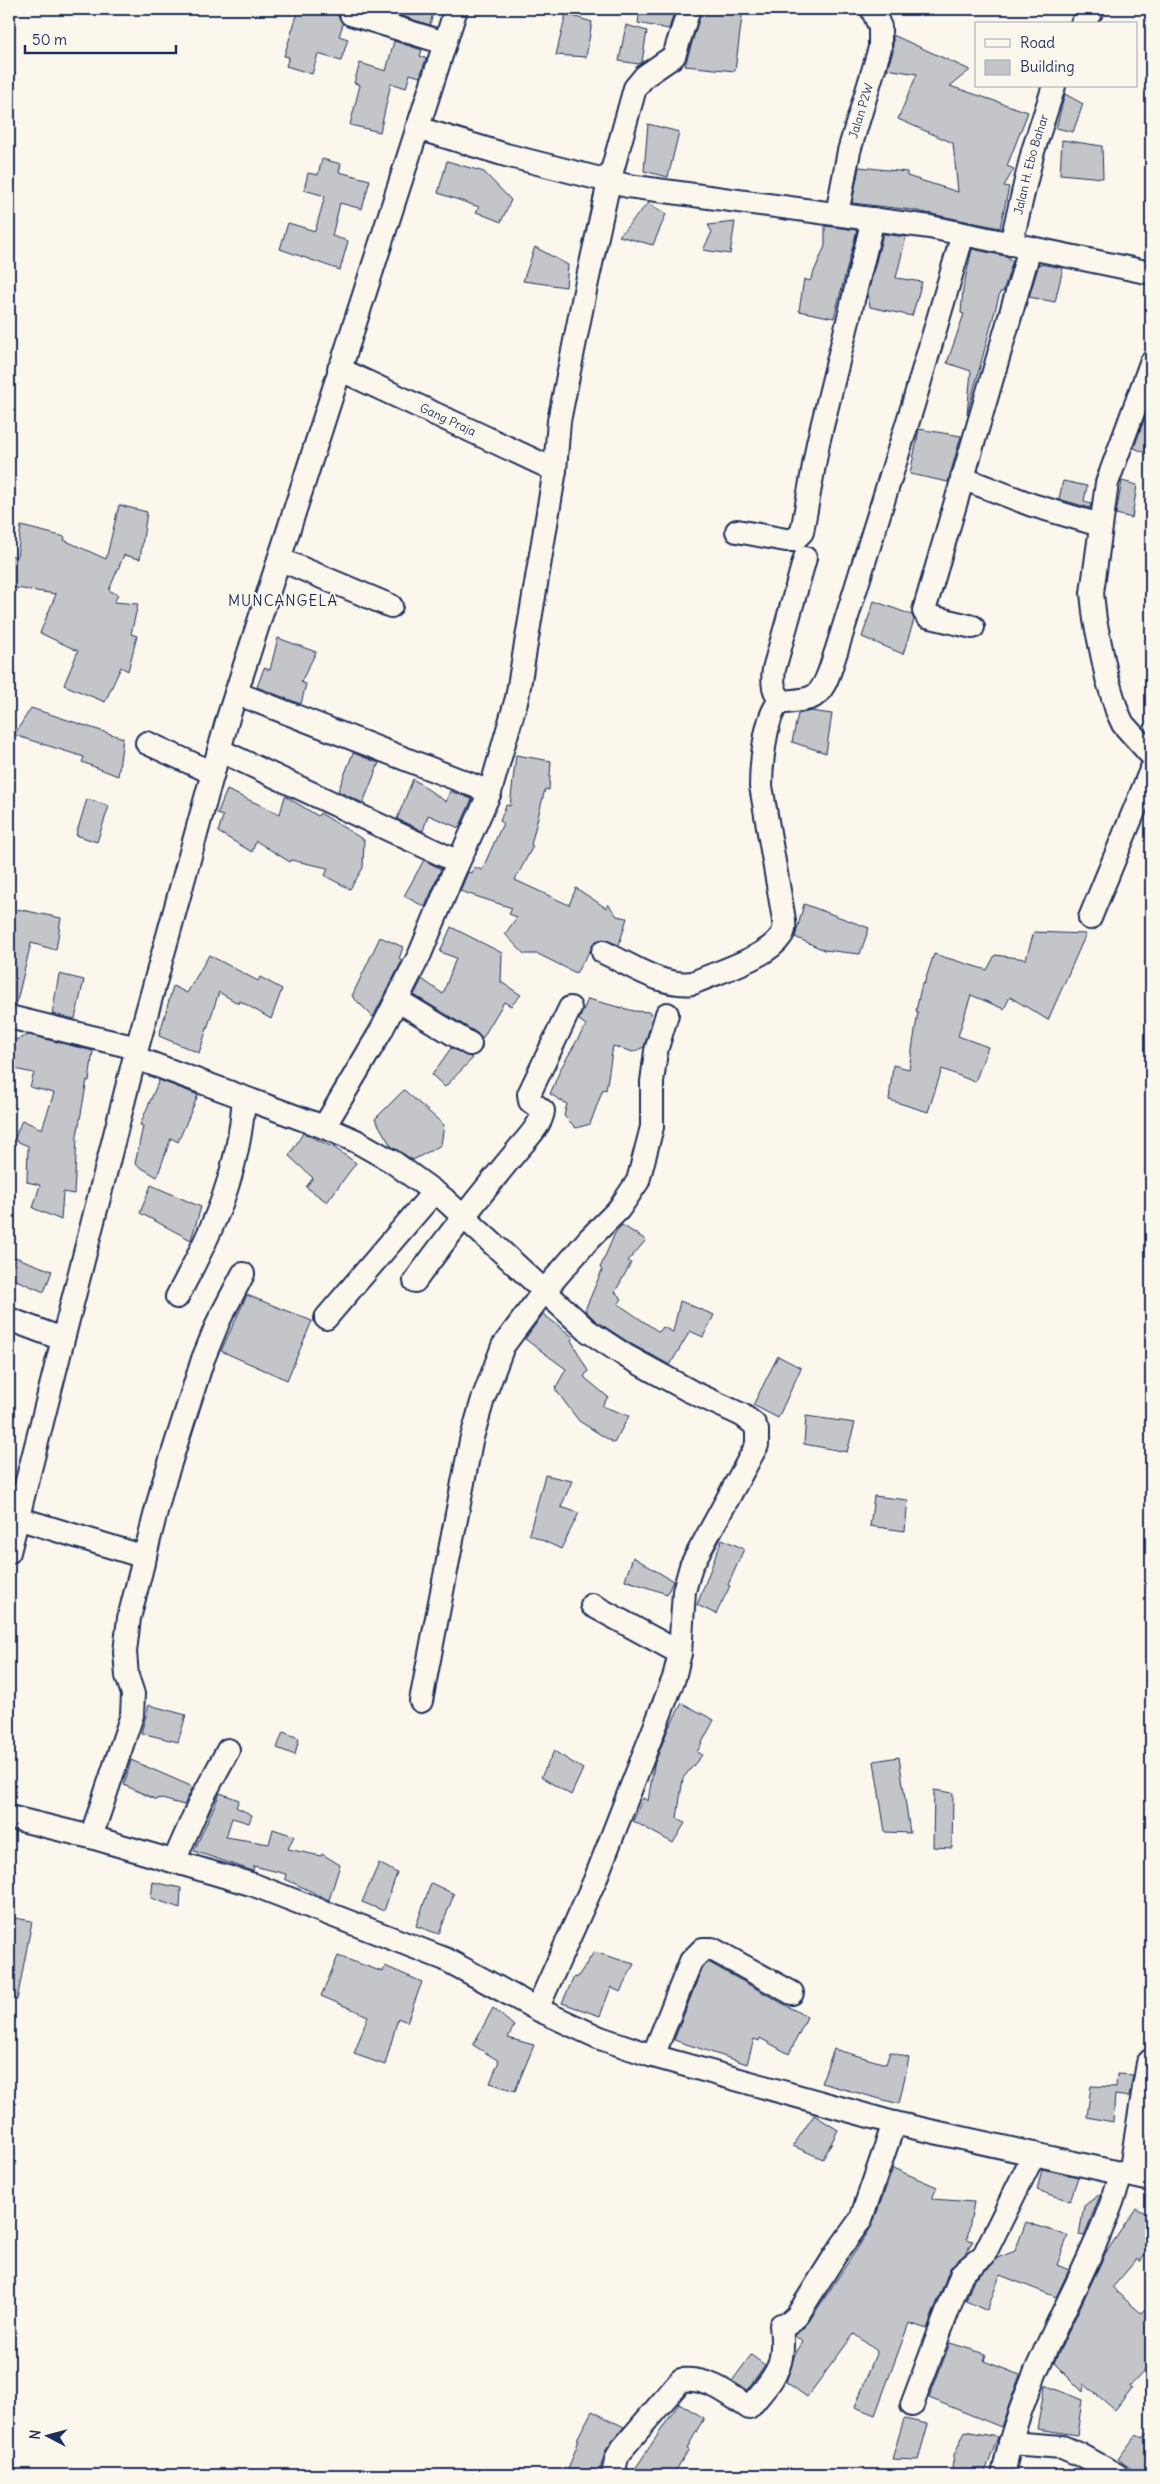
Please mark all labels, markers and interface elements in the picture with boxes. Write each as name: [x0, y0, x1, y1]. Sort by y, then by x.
scale bar: [25, 22, 176, 54]
legend: [975, 22, 1138, 88]
text: 50 m: [32, 30, 67, 49]
text: Road: [1020, 33, 1055, 52]
text: Building: [1020, 57, 1075, 76]
street label: Jalan P2W: [845, 81, 876, 140]
street label: Jalan H. Ebo Bahar: [1010, 112, 1051, 216]
street label: Gang Praja: [417, 400, 479, 439]
district label: MUNCANGELA: [228, 591, 338, 610]
north arrow: [22, 2412, 72, 2462]
text: N: [26, 2429, 45, 2440]

